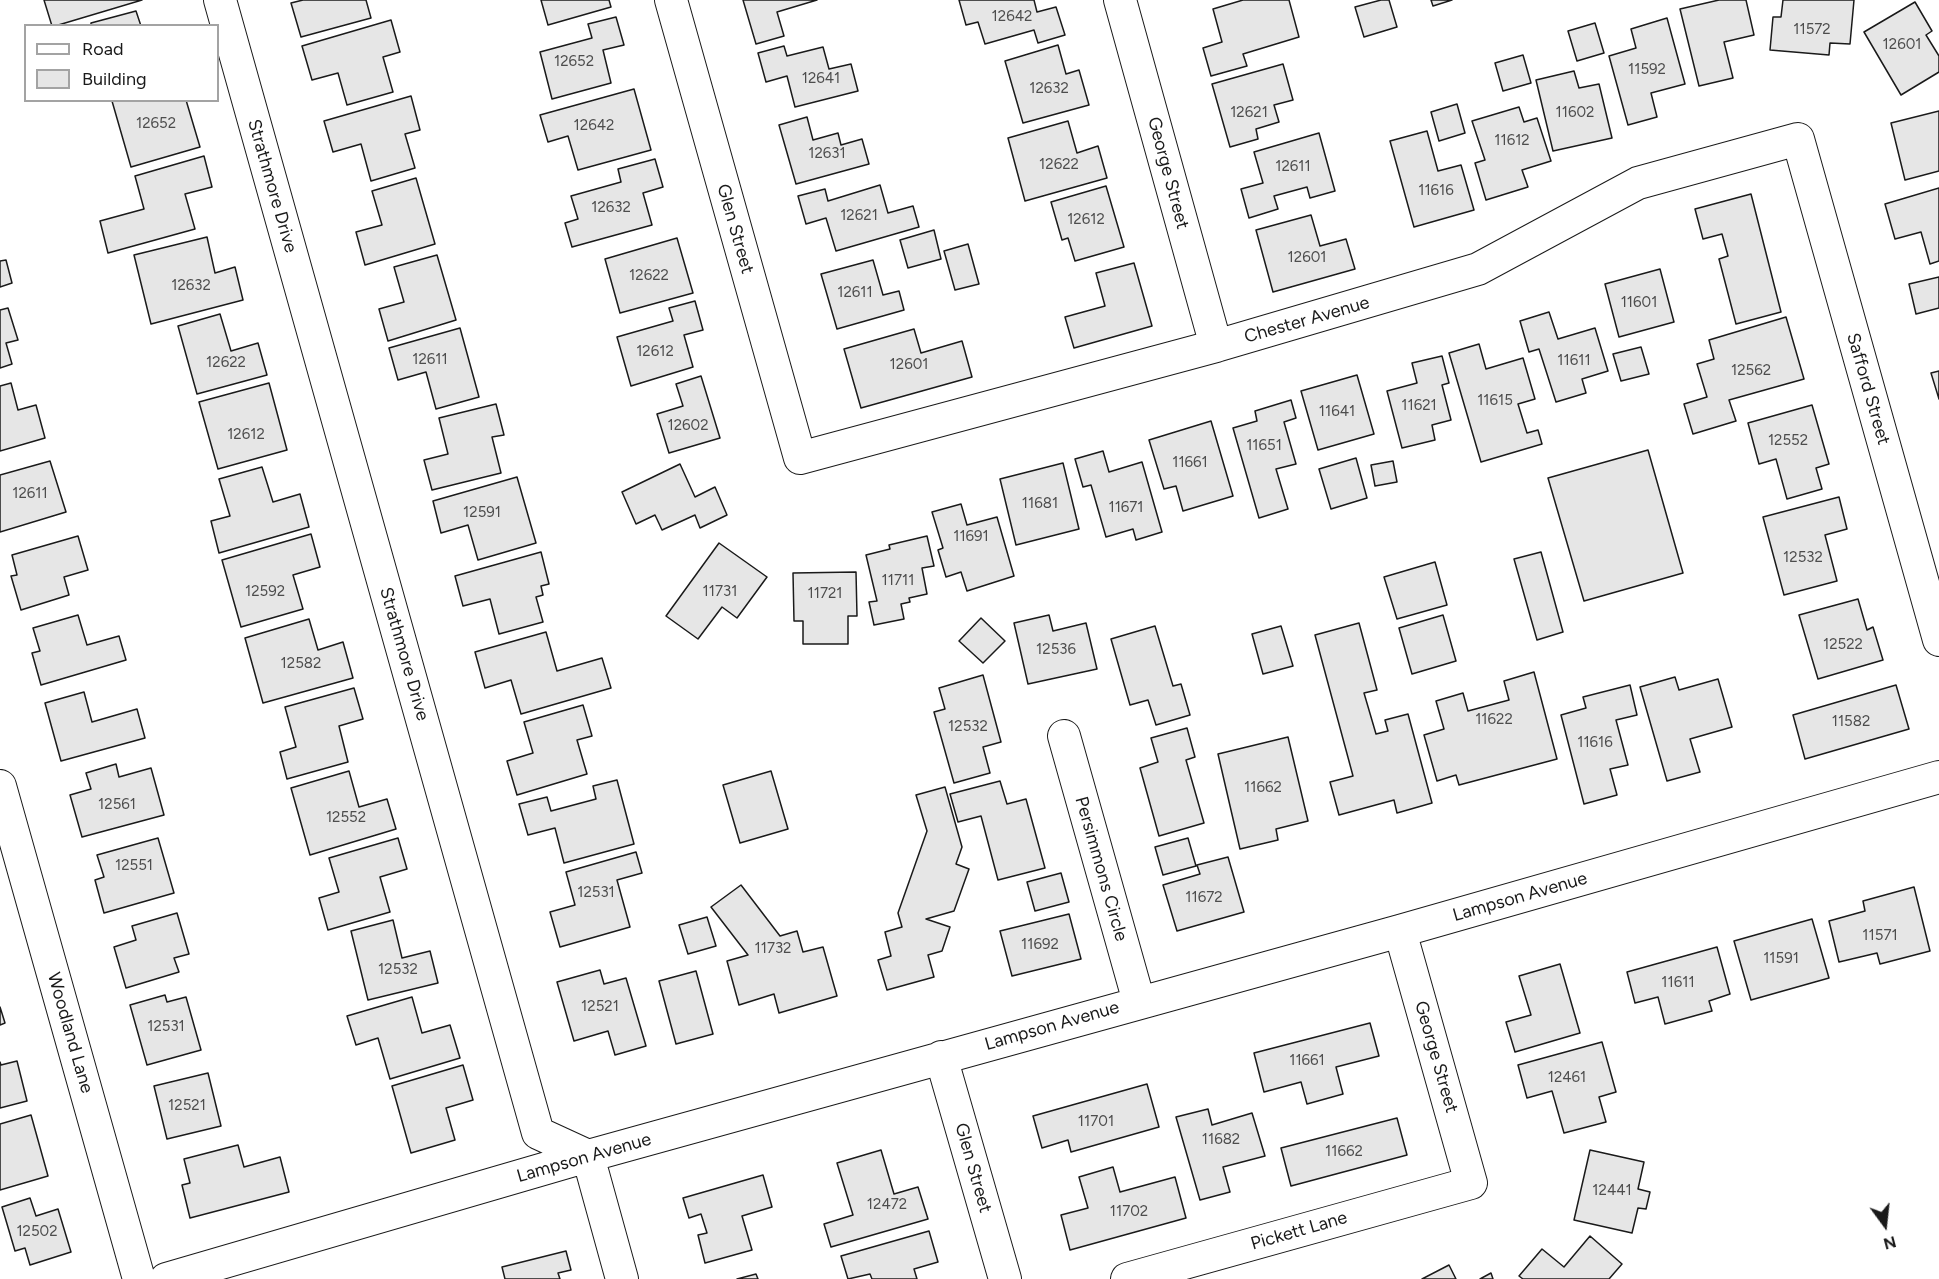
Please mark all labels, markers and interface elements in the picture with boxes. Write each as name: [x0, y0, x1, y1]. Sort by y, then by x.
house number: 12642: [992, 8, 1032, 26]
house number: 11572: [1793, 21, 1831, 39]
legend: [24, 24, 219, 102]
house number: 12601: [1883, 36, 1921, 54]
text: Road: [82, 38, 123, 60]
house number: 12652: [554, 53, 594, 71]
house number: 11592: [1628, 61, 1666, 79]
text: Building: [82, 68, 147, 90]
house number: 12641: [802, 70, 840, 88]
house number: 12632: [1029, 80, 1069, 98]
house number: 12621: [1230, 104, 1268, 122]
house number: 11602: [1556, 104, 1594, 122]
house number: 12652: [136, 115, 176, 133]
street label: George Street: [1143, 115, 1193, 231]
street label: Strathmore Drive: [243, 117, 301, 255]
house number: 12642: [574, 117, 614, 135]
house number: 11612: [1494, 132, 1530, 150]
house number: 12631: [808, 145, 846, 163]
house number: 12622: [1039, 156, 1079, 174]
house number: 12611: [1275, 158, 1311, 176]
street label: Glen Street: [712, 182, 758, 276]
house number: 11616: [1418, 182, 1454, 200]
house number: 12632: [591, 199, 631, 217]
house number: 12621: [840, 207, 878, 225]
house number: 12612: [1067, 211, 1105, 229]
house number: 12601: [1288, 249, 1326, 267]
house number: 12622: [629, 267, 669, 285]
house number: 12632: [171, 277, 211, 295]
house number: 12611: [837, 284, 873, 302]
street label: Chester Avenue: [1242, 292, 1372, 348]
house number: 11601: [1621, 294, 1657, 312]
street label: Safford Street: [1842, 331, 1894, 447]
house number: 12612: [636, 343, 674, 361]
house number: 12611: [412, 351, 448, 369]
house number: 11611: [1557, 352, 1591, 370]
house number: 12622: [206, 354, 246, 372]
house number: 12601: [890, 356, 928, 374]
house number: 12562: [1731, 362, 1771, 380]
house number: 11615: [1477, 392, 1513, 410]
house number: 11621: [1401, 397, 1437, 415]
house number: 11641: [1319, 403, 1355, 421]
house number: 12602: [667, 417, 709, 435]
house number: 12612: [227, 426, 265, 444]
house number: 12552: [1768, 432, 1808, 450]
house number: 11651: [1246, 437, 1282, 455]
house number: 11661: [1172, 454, 1208, 472]
house number: 12611: [12, 485, 48, 503]
house number: 11681: [1022, 495, 1058, 513]
house number: 11671: [1108, 499, 1144, 517]
house number: 12591: [463, 504, 501, 522]
house number: 11691: [953, 528, 989, 546]
house number: 12532: [1783, 549, 1823, 567]
house number: 11711: [882, 572, 914, 590]
house number: 12592: [245, 583, 285, 601]
house number: 11731: [703, 583, 737, 601]
street label: Strathmore Drive: [375, 585, 433, 723]
house number: 11721: [807, 585, 843, 603]
house number: 12522: [1823, 636, 1863, 654]
house number: 12536: [1036, 641, 1076, 659]
house number: 12582: [281, 655, 321, 673]
house number: 11622: [1475, 711, 1513, 729]
house number: 11582: [1832, 713, 1870, 731]
house number: 12532: [948, 718, 988, 736]
house number: 11616: [1577, 734, 1613, 752]
house number: 11662: [1244, 779, 1282, 797]
street label: Persimmons Circle: [1070, 794, 1132, 944]
house number: 12561: [98, 796, 136, 814]
house number: 12552: [326, 809, 366, 827]
house number: 12551: [115, 857, 153, 875]
street label: Lampson Avenue: [1450, 868, 1590, 926]
house number: 12531: [577, 884, 615, 902]
house number: 11672: [1185, 889, 1223, 907]
house number: 11571: [1862, 927, 1898, 945]
house number: 11692: [1021, 936, 1059, 954]
house number: 11732: [755, 940, 791, 958]
house number: 11591: [1763, 950, 1799, 968]
house number: 12532: [378, 961, 418, 979]
street label: Woodland Lane: [42, 970, 98, 1096]
house number: 11611: [1661, 974, 1695, 992]
street label: Lampson Avenue: [982, 997, 1122, 1055]
house number: 12521: [581, 998, 619, 1016]
street label: George Street: [1410, 999, 1462, 1115]
house number: 12531: [147, 1018, 185, 1036]
house number: 11661: [1289, 1052, 1325, 1070]
house number: 12461: [1548, 1069, 1586, 1087]
house number: 12521: [168, 1097, 206, 1115]
house number: 11701: [1078, 1113, 1114, 1131]
street label: Glen Street: [950, 1121, 996, 1215]
street label: Lampson Avenue: [514, 1129, 654, 1187]
house number: 11682: [1202, 1131, 1240, 1149]
house number: 11662: [1325, 1143, 1363, 1161]
house number: 12441: [1592, 1182, 1632, 1200]
north arrow: [1855, 1195, 1915, 1255]
house number: 12472: [867, 1196, 907, 1214]
house number: 11702: [1110, 1203, 1148, 1221]
street label: Pickett Lane: [1248, 1207, 1350, 1255]
house number: 12502: [16, 1223, 58, 1241]
text: N: [1881, 1232, 1898, 1254]

